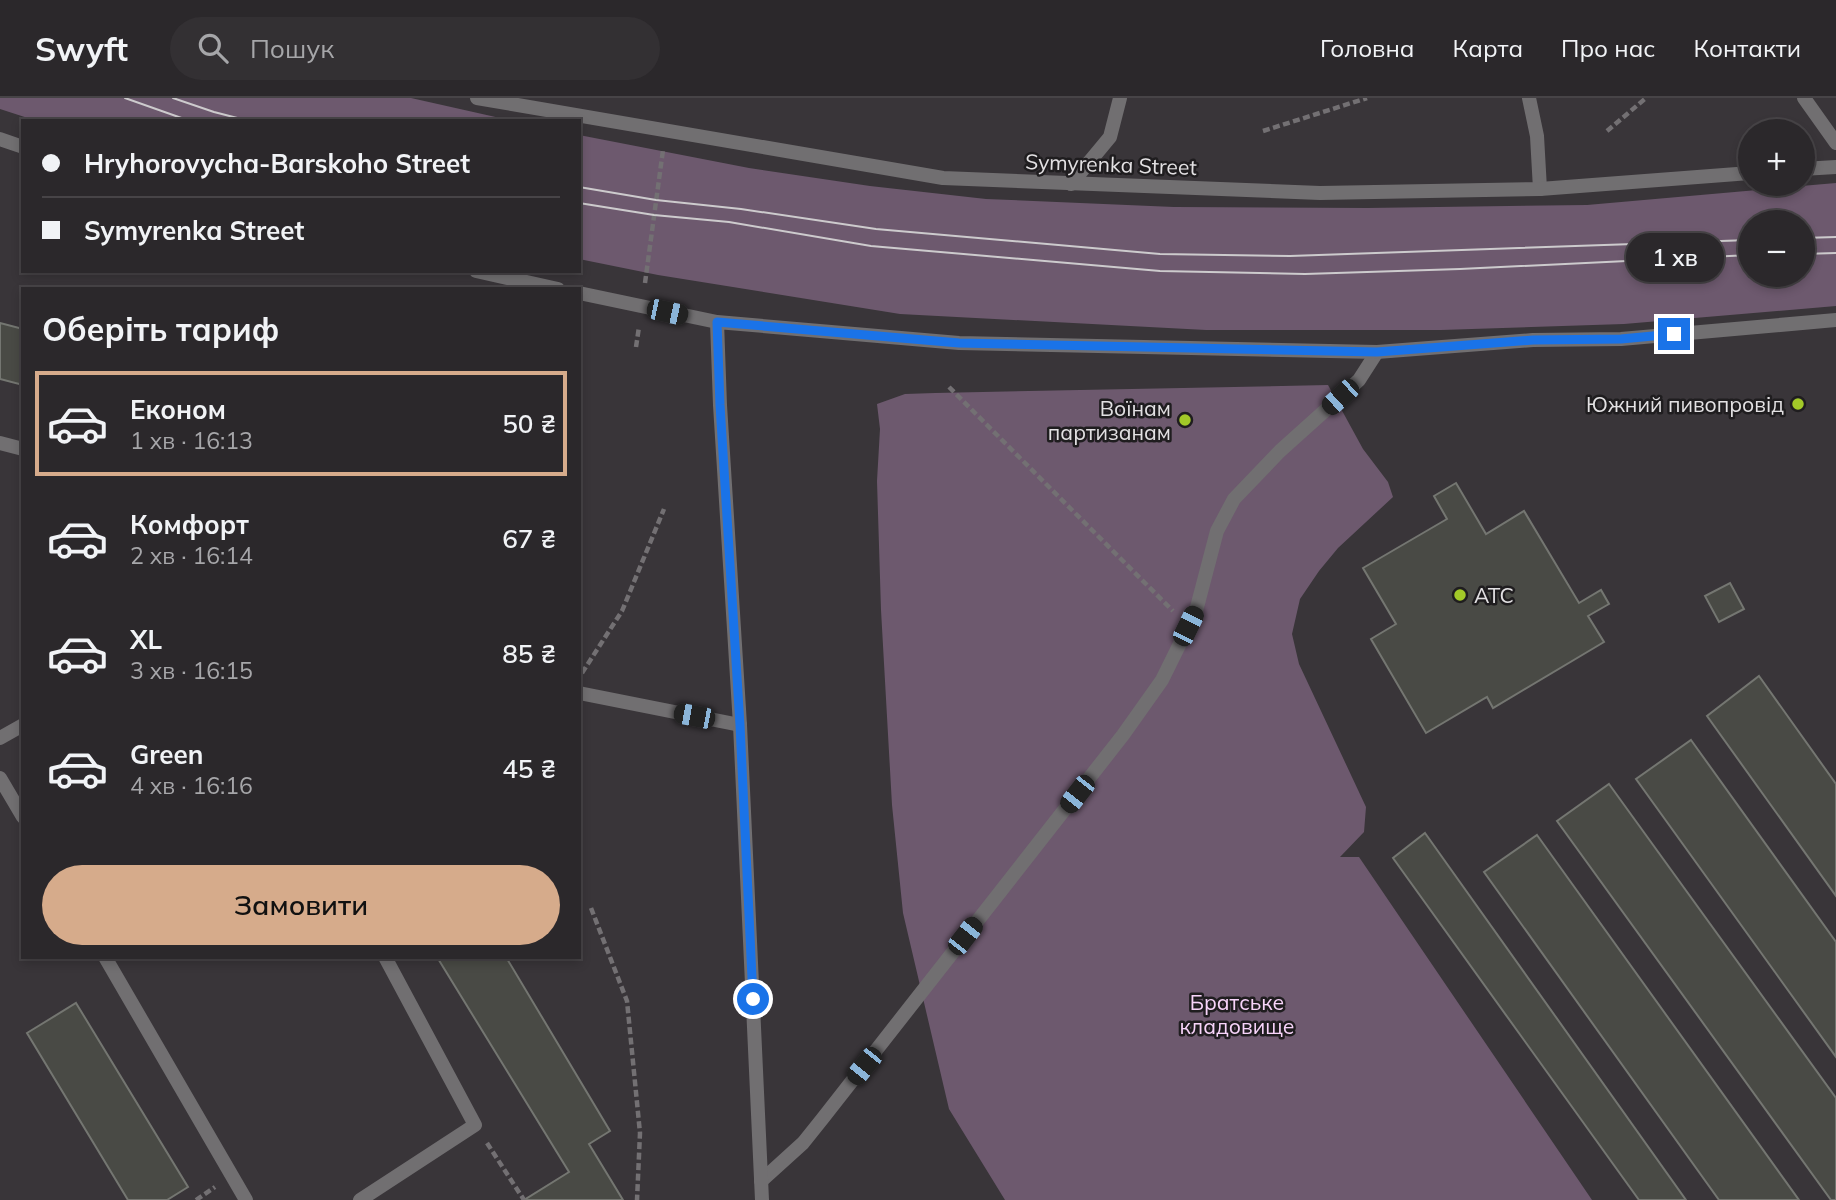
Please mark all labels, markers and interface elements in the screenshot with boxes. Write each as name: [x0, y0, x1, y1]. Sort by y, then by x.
search box: [170, 17, 660, 80]
text: Swyft: [35, 28, 128, 69]
icon: search: [194, 29, 232, 67]
text: Пошук: [250, 32, 334, 65]
text: Головна: [1320, 33, 1414, 63]
text: Карта: [1452, 33, 1523, 63]
text: Про нас: [1561, 33, 1655, 63]
text: Контакти: [1693, 33, 1801, 63]
map controls: [1738, 119, 1815, 287]
button: +: [1738, 119, 1815, 196]
text: Hryhorovycha-Barskoho Street: [84, 147, 470, 180]
street label: Symyrenka Street: [1025, 148, 1197, 180]
button: −: [1738, 210, 1815, 287]
text: Symyrenka Street: [84, 214, 304, 247]
callout: 1 хв: [1625, 232, 1723, 282]
text: 1 хв: [1652, 243, 1698, 272]
car: [645, 297, 690, 327]
text: Оберіть тариф: [42, 309, 279, 349]
route end: [1658, 318, 1690, 350]
car: [1318, 375, 1363, 419]
place label: Южний пивопровід: [1586, 391, 1784, 417]
icon: car: [46, 392, 109, 455]
text: Економ: [130, 393, 226, 426]
place label: Воїнам партизанам: [1048, 395, 1171, 445]
marker: Южний пивопровід: [1790, 396, 1806, 412]
text: 50 ₴: [502, 407, 556, 440]
marker: Воїнам партизанам: [1177, 412, 1193, 428]
text: 1 хв · 16:13: [130, 426, 253, 455]
icon: car: [46, 507, 109, 570]
text: Комфорт: [130, 508, 249, 541]
text: 67 ₴: [502, 522, 556, 555]
text: 2 хв · 16:14: [130, 541, 253, 570]
place label: АТС: [1474, 582, 1514, 608]
marker: АТС: [1452, 587, 1468, 603]
car: [1170, 603, 1207, 649]
icon: car: [46, 622, 109, 685]
text: XL: [130, 623, 162, 656]
text: 85 ₴: [502, 637, 556, 670]
text: 3 хв · 16:15: [130, 656, 253, 685]
car: [672, 702, 717, 730]
icon: car: [46, 737, 109, 800]
text: Green: [130, 738, 203, 771]
text: 45 ₴: [502, 752, 556, 785]
text: 4 хв · 16:16: [130, 771, 253, 800]
car: [1056, 771, 1099, 817]
button: Замовити: [42, 865, 560, 945]
car: [944, 913, 987, 959]
route start: [737, 983, 769, 1015]
park label: Братське кладовище: [1180, 989, 1294, 1039]
car: [843, 1043, 886, 1089]

